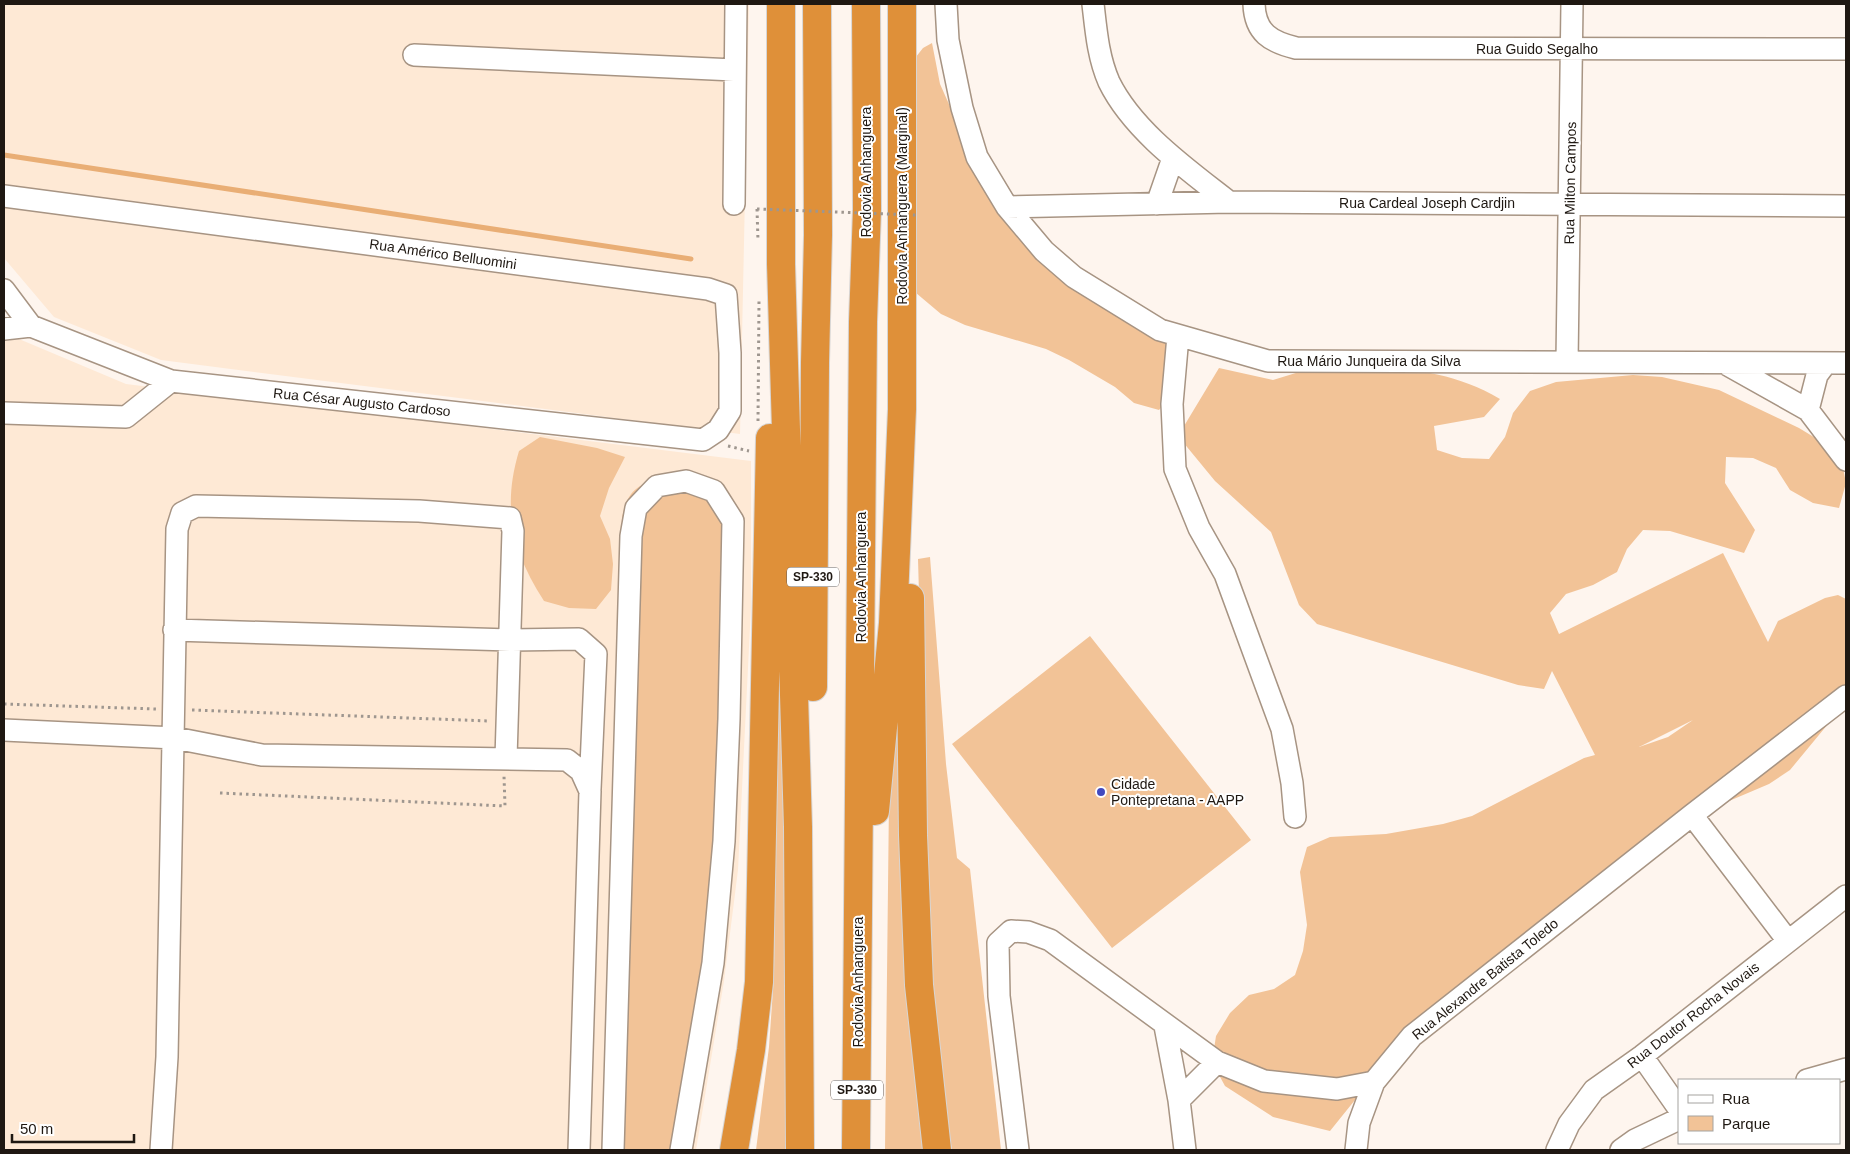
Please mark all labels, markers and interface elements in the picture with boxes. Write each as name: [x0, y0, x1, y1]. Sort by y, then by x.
street label: Rua Guido Segalho: [1476, 41, 1598, 57]
street label: Rodovia Anhanguera: [858, 106, 874, 237]
street label: Rodovia Anhanguera (Marginal): [894, 107, 910, 305]
street label: Rua Milton Campos: [1561, 121, 1579, 245]
street label: Rua Cardeal Joseph Cardjin: [1339, 195, 1515, 211]
street label: Rua Américo Belluomini: [368, 236, 518, 272]
street label: Rua Mário Junqueira da Silva: [1277, 353, 1461, 369]
street label: Rua César Augusto Cardoso: [273, 385, 452, 419]
street label: Rodovia Anhanguera: [853, 511, 869, 642]
road number: SP-330: [787, 568, 839, 586]
place label: Cidade Pontepretana - AAPP: [1111, 776, 1244, 808]
marker: Cidade Pontepretana - AAPP: [1095, 786, 1107, 798]
street label: Rua Alexandre Batista Toledo: [1409, 915, 1561, 1043]
street label: Rodovia Anhanguera: [850, 916, 866, 1047]
street label: Rua Doutor Rocha Novais: [1624, 959, 1762, 1071]
legend: [1678, 1079, 1840, 1144]
road number: SP-330: [831, 1080, 883, 1100]
text: Rua: [1722, 1090, 1750, 1107]
scale bar: [12, 1112, 135, 1144]
text: Parque: [1722, 1115, 1770, 1132]
text: 50 m: [20, 1120, 53, 1137]

